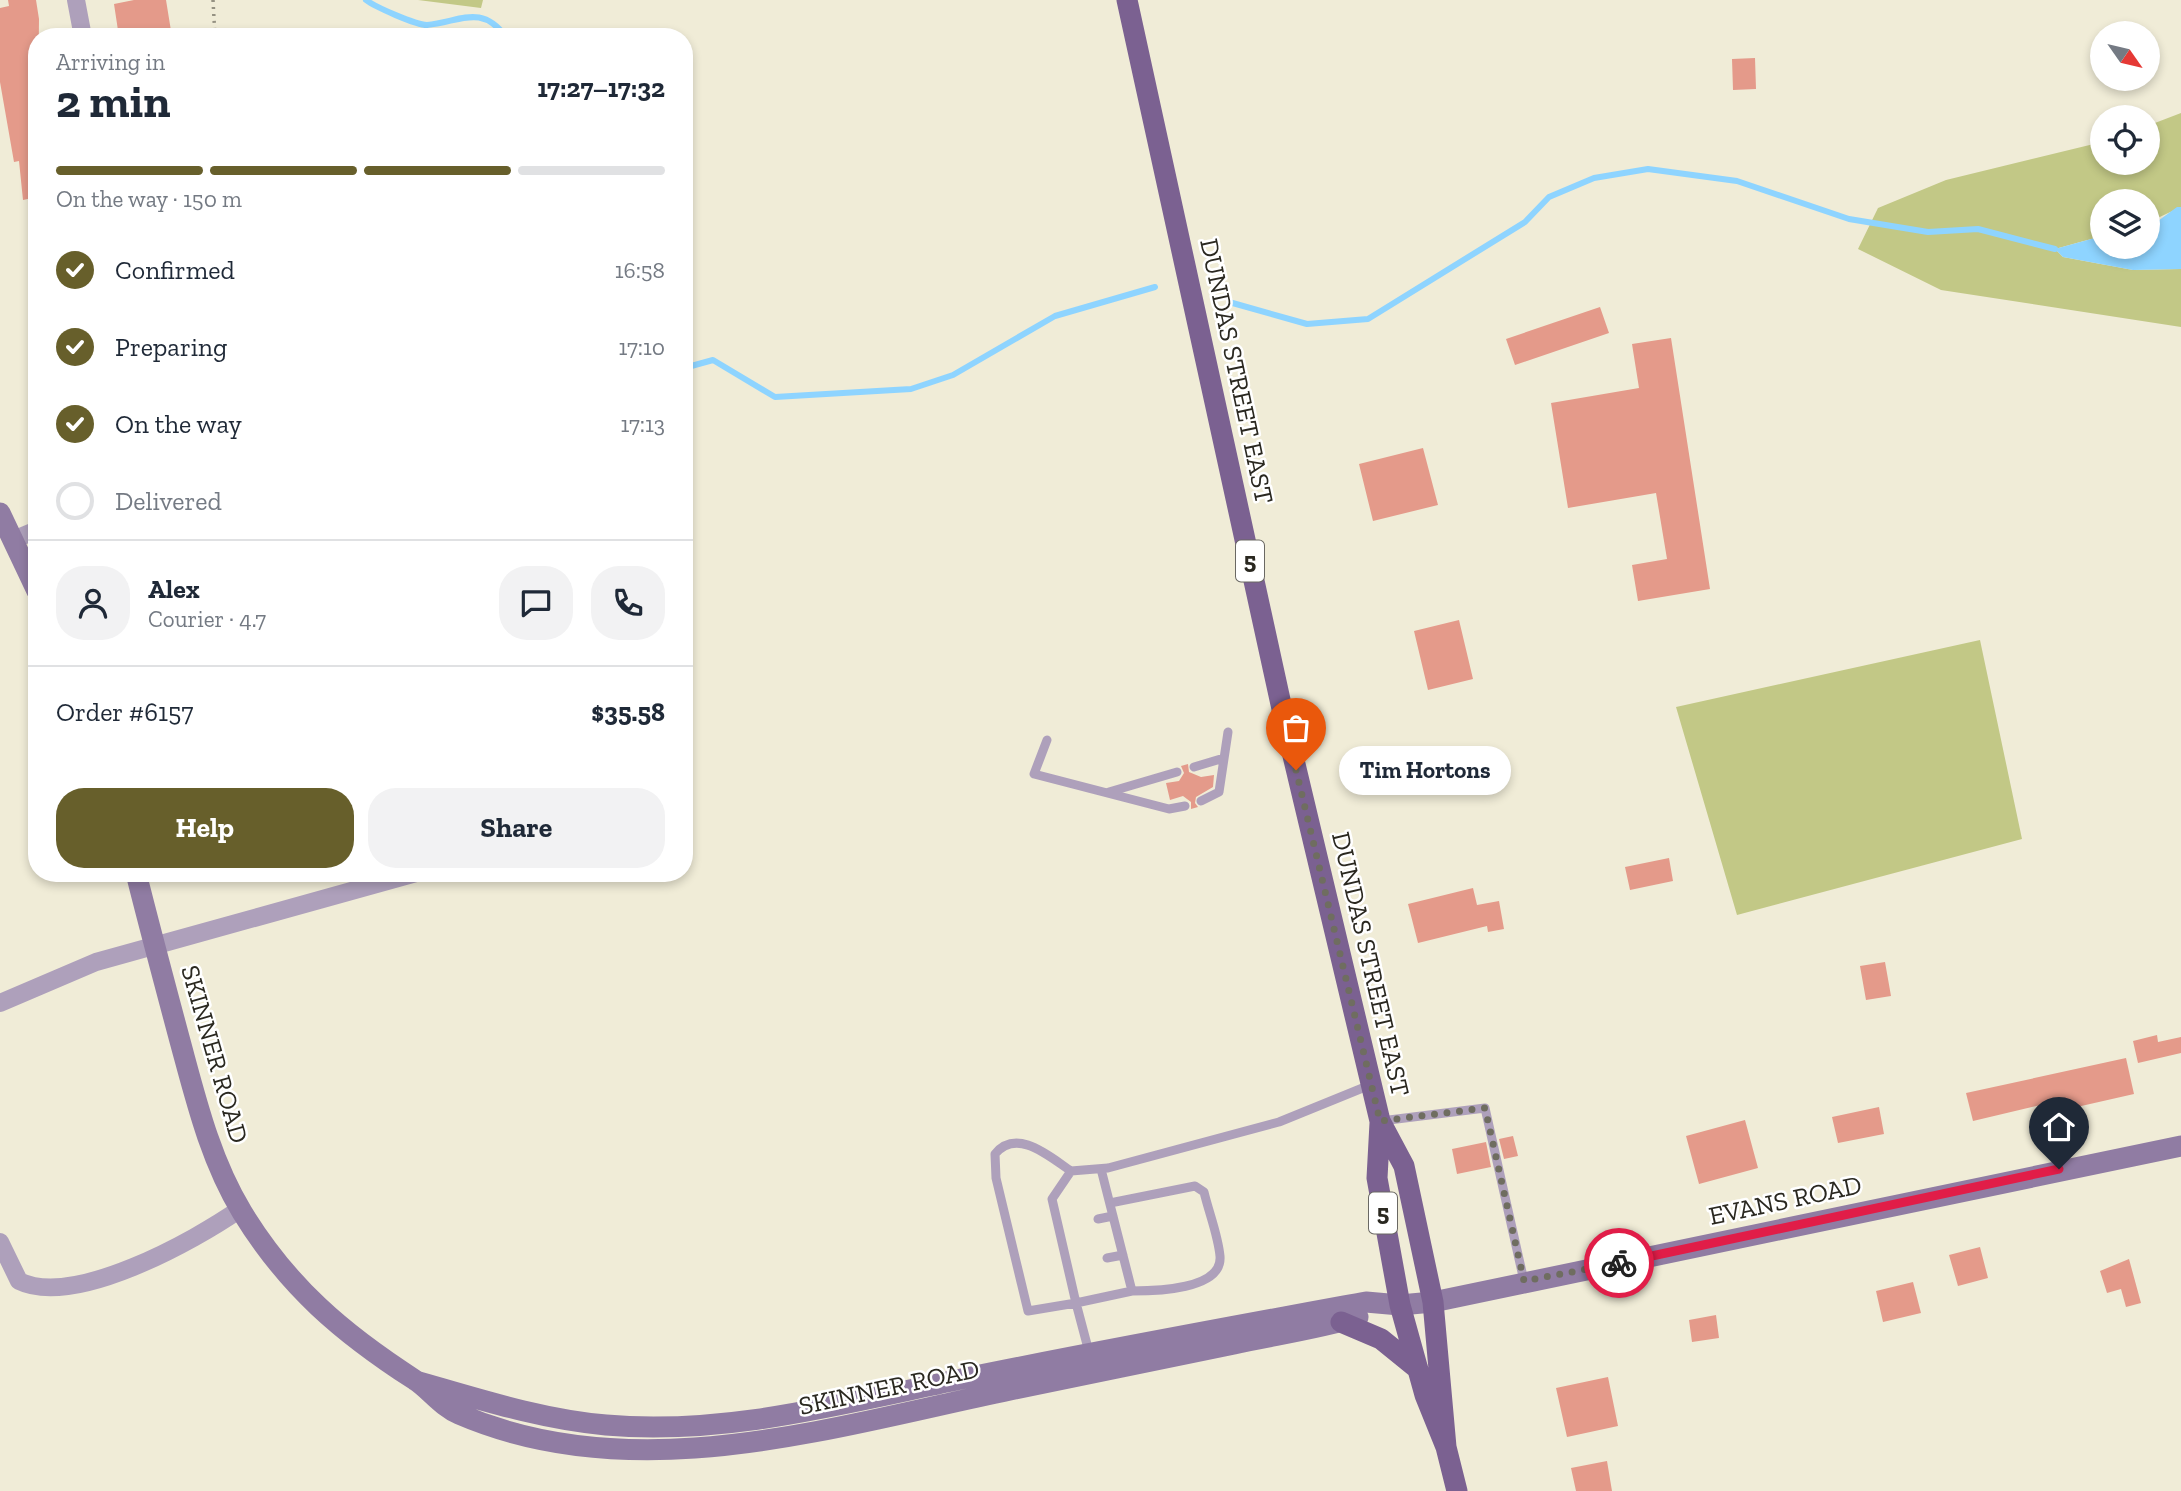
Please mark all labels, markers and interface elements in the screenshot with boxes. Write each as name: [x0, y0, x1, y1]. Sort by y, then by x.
north arrow: [2090, 21, 2160, 91]
map controls: [2090, 21, 2160, 259]
text: Arriving in: [56, 48, 165, 76]
text: 17:27–17:32: [537, 72, 665, 104]
text: 2 min: [56, 74, 171, 129]
button: locate: [2090, 105, 2160, 175]
text: On the way · 150 m: [56, 185, 242, 213]
button: layers: [2090, 189, 2160, 259]
street label: DUNDAS STREET EAST: [1193, 235, 1281, 507]
icon: check: [56, 251, 94, 289]
text: Confirmed: [115, 254, 235, 286]
text: 16:58: [615, 256, 665, 284]
icon: check: [56, 328, 94, 366]
text: Preparing: [115, 331, 227, 363]
text: 17:10: [618, 333, 665, 361]
icon: check: [56, 405, 94, 443]
text: On the way: [115, 408, 242, 440]
text: 17:13: [620, 410, 665, 438]
text: Delivered: [115, 485, 222, 517]
road number: 5: [1236, 540, 1264, 582]
button: person: [56, 566, 130, 640]
button: chat: [499, 566, 573, 640]
button: phone: [591, 566, 665, 640]
text: Alex: [148, 573, 200, 605]
text: Courier · 4.7: [148, 605, 266, 633]
text: Order #6157: [56, 696, 194, 728]
text: $35.58: [591, 696, 665, 728]
pin: [1266, 698, 1326, 770]
icon: bag: [1277, 709, 1315, 747]
callout: Tim Hortons: [1338, 746, 1510, 794]
text: Tim Hortons: [1360, 756, 1490, 784]
button: Help: [56, 788, 354, 868]
button: Share: [368, 788, 665, 868]
street label: DUNDAS STREET EAST: [1325, 829, 1417, 1099]
street label: SKINNER ROAD: [174, 961, 256, 1147]
pin: [2029, 1097, 2089, 1169]
icon: home: [2040, 1108, 2078, 1146]
street label: EVANS ROAD: [1706, 1168, 1864, 1232]
road number: 5: [1369, 1192, 1397, 1233]
courier: [1584, 1228, 1654, 1298]
icon: bike: [1600, 1244, 1638, 1282]
street label: SKINNER ROAD: [796, 1352, 982, 1422]

